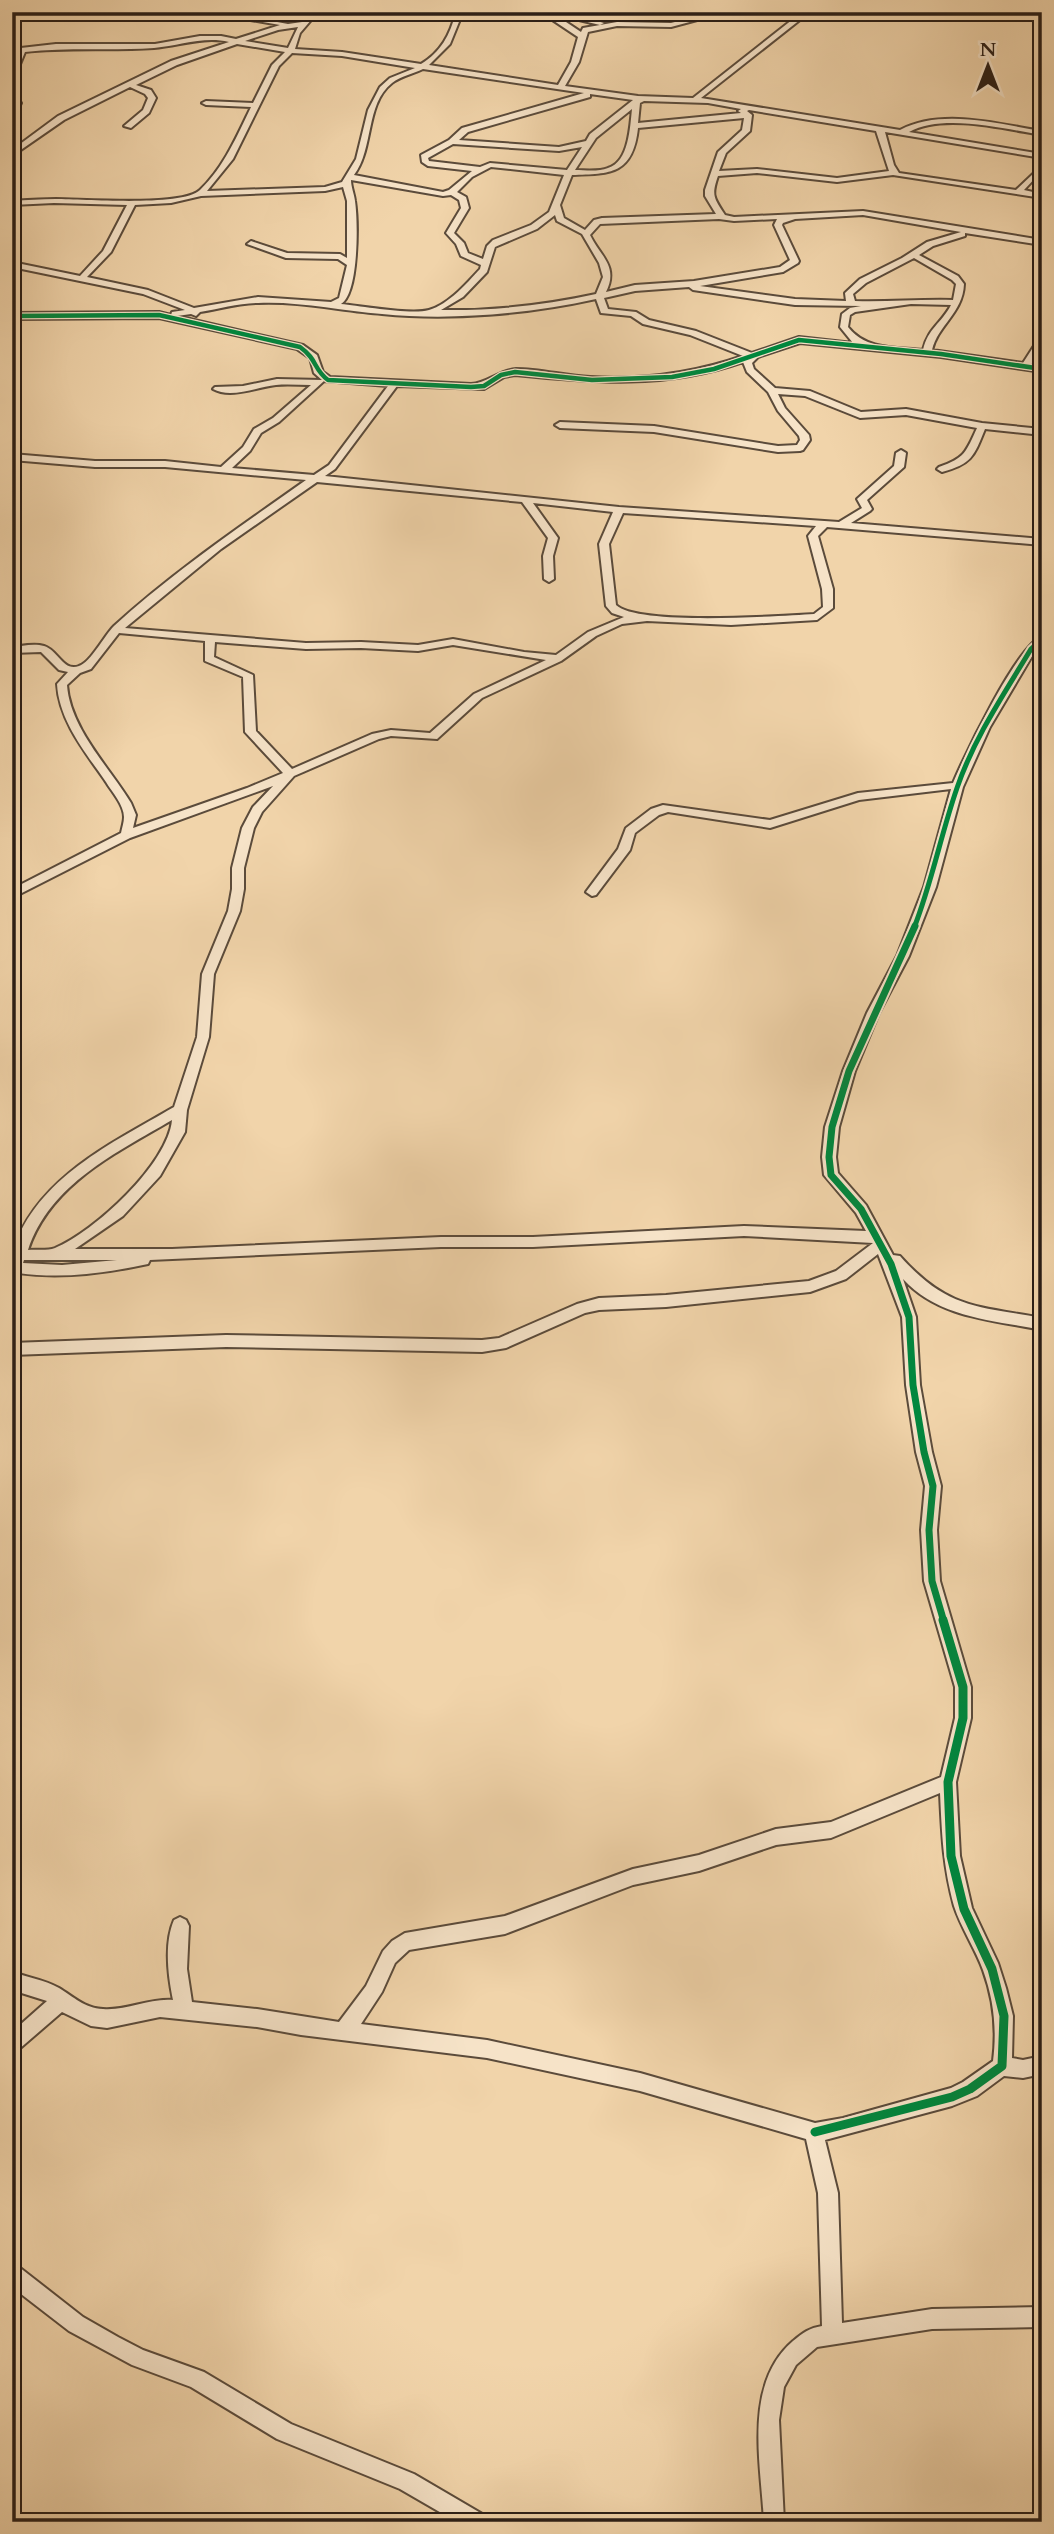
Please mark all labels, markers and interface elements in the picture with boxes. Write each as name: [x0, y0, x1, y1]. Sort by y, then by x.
north arrow: [953, 32, 1023, 102]
text: N: [980, 37, 997, 63]

